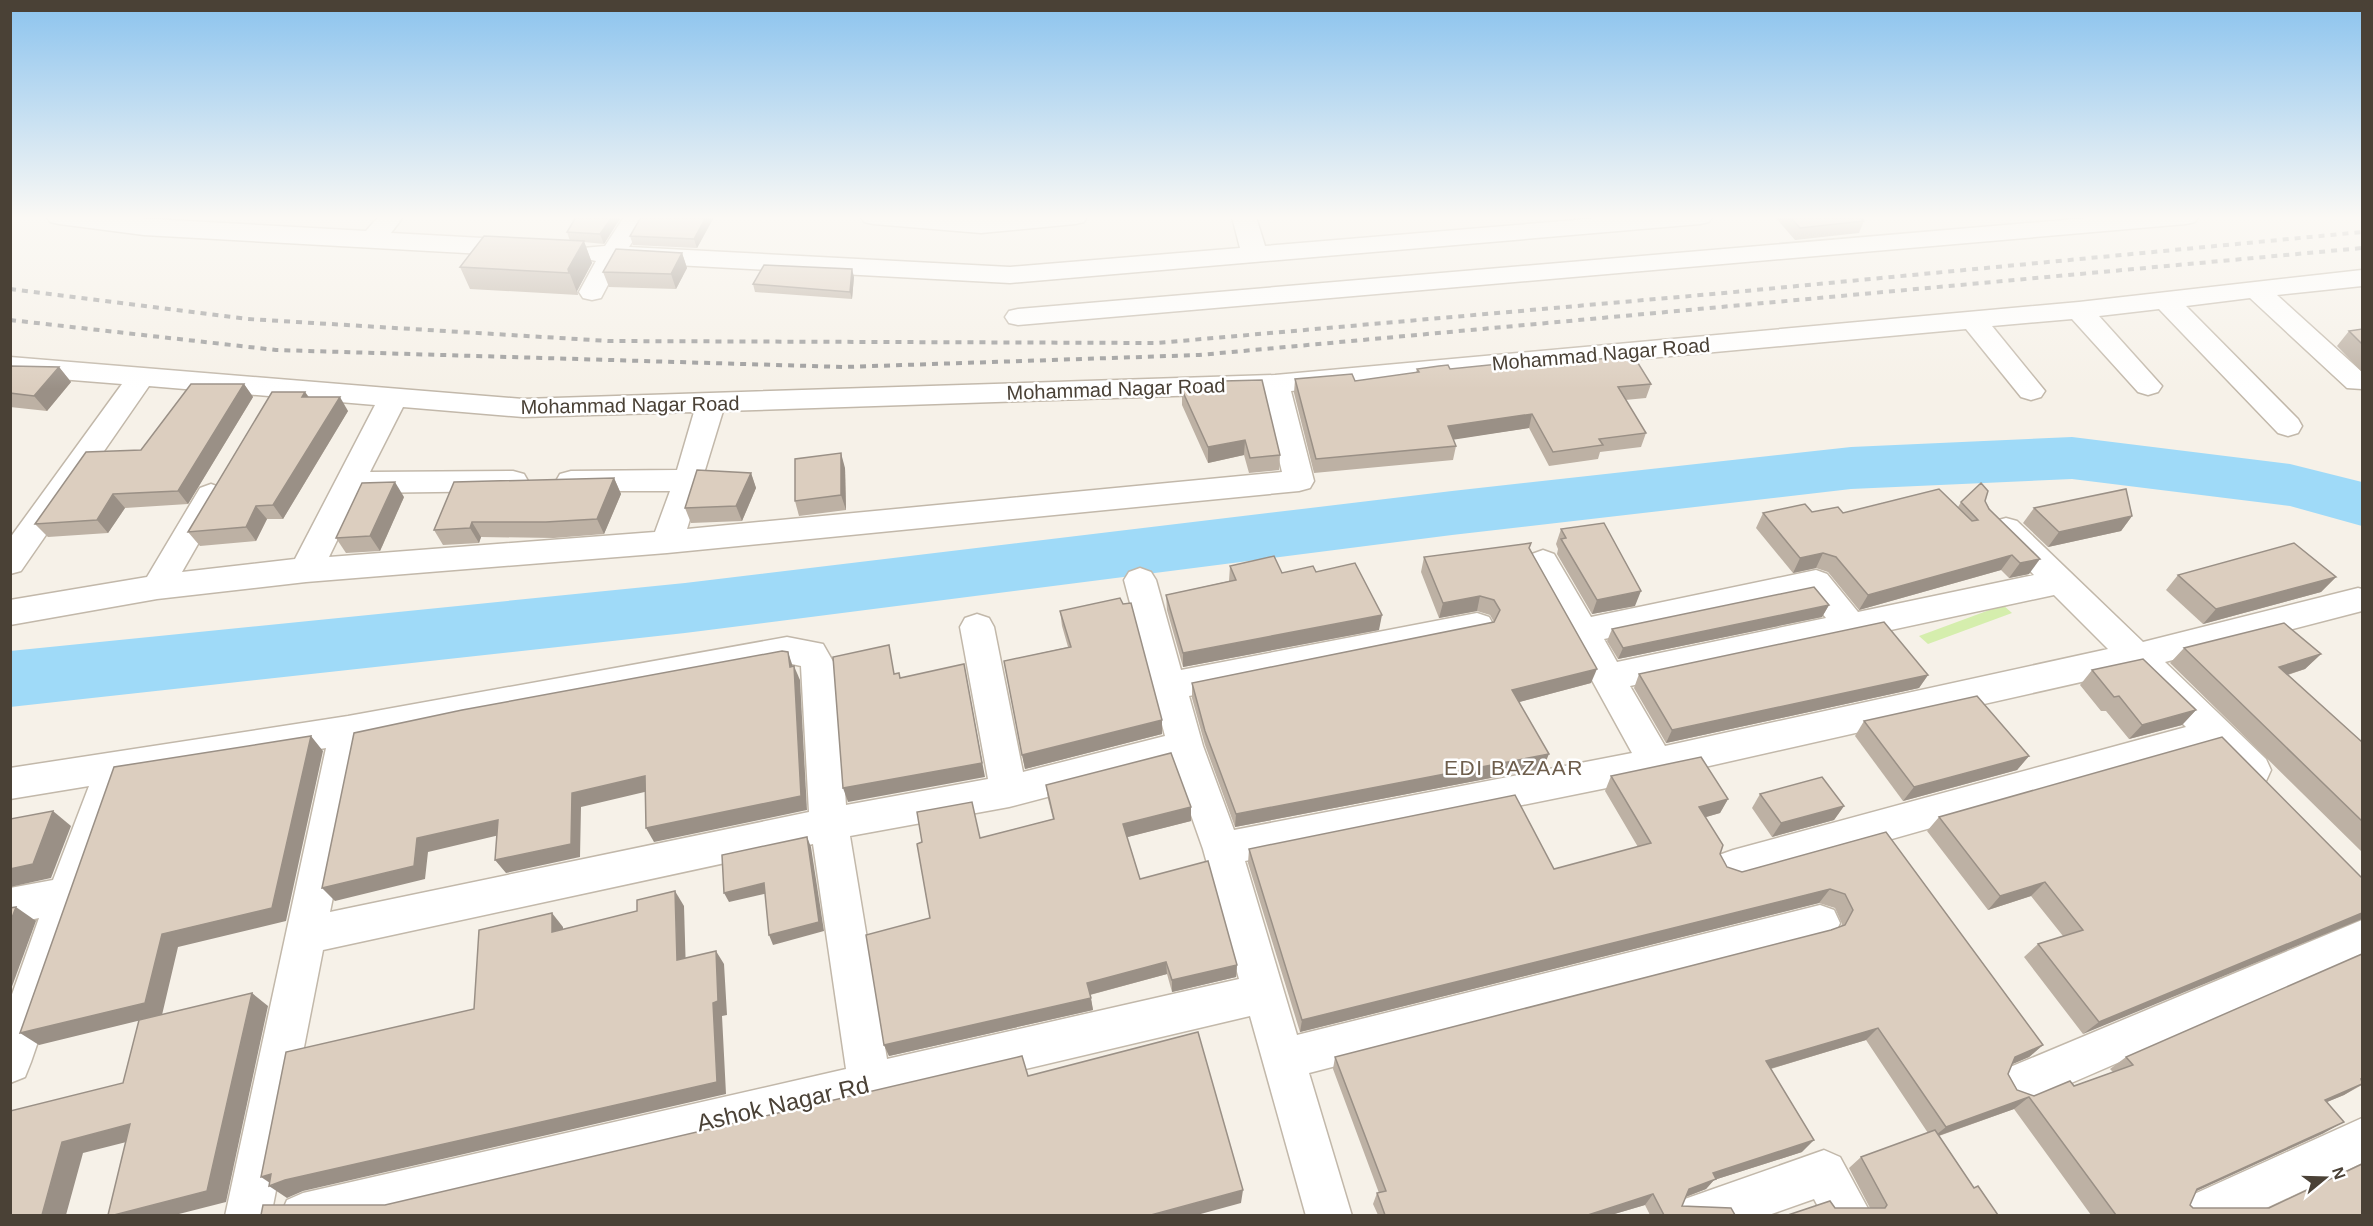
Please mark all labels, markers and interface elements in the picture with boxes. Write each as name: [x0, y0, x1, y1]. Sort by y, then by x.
street label: Mohammad Nagar Road: [1491, 333, 1711, 375]
street label: Mohammad Nagar Road: [1006, 374, 1226, 404]
street label: Mohammad Nagar Road: [520, 392, 740, 418]
district label: EDI BAZAAR: [1444, 756, 1584, 779]
street label: Ashok Nagar Rd: [694, 1071, 872, 1136]
north arrow: [2295, 1148, 2355, 1208]
text: N: [2329, 1165, 2349, 1182]

